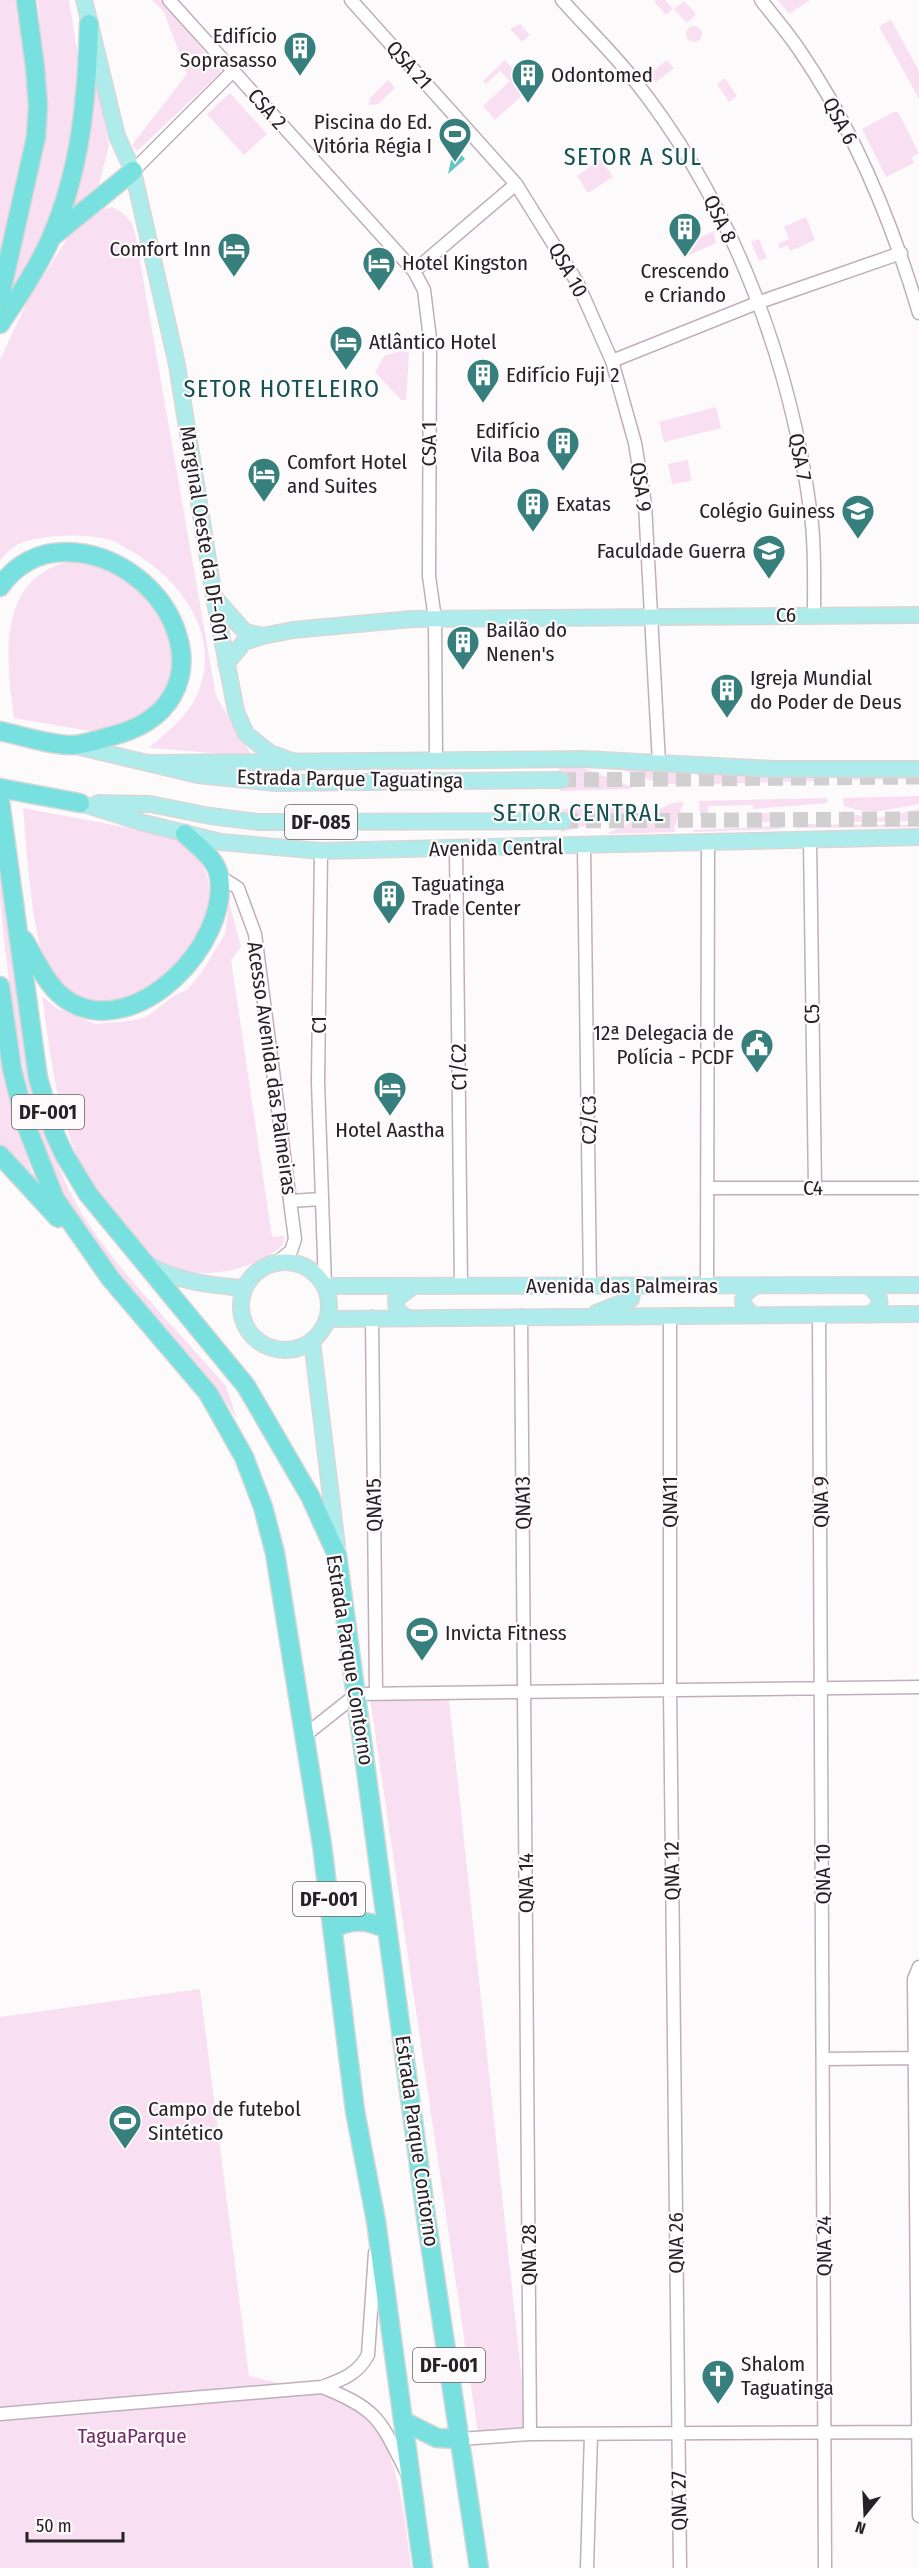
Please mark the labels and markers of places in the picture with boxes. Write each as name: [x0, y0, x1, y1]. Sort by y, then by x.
place label: Edifício Soprasasso: [180, 23, 277, 73]
building icon: Edifício Soprasasso: [282, 30, 318, 77]
building icon: Odontomed: [510, 57, 546, 104]
place label: Odontomed: [551, 62, 653, 88]
place label: Piscina do Ed. Vitória Régia I: [313, 109, 432, 159]
sports icon: Piscina do Ed. Vitória Régia I: [437, 116, 473, 163]
building icon: Crescendo e Criando: [667, 211, 703, 258]
hotel icon: Comfort Inn: [216, 231, 252, 278]
place label: Comfort Inn: [110, 236, 211, 262]
hotel icon: Hotel Kingston: [361, 245, 397, 292]
place label: Hotel Kingston: [402, 250, 528, 276]
place label: Crescendo e Criando: [641, 258, 729, 308]
hotel icon: Atlântico Hotel: [328, 324, 364, 371]
place label: Atlântico Hotel: [369, 329, 497, 355]
building icon: Edifício Fuji 2: [465, 357, 501, 404]
place label: Edifício Fuji 2: [506, 362, 619, 388]
place label: Edifício Vila Boa: [471, 418, 540, 468]
building icon: Edifício Vila Boa: [545, 425, 581, 472]
place label: Comfort Hotel and Suites: [287, 449, 408, 499]
hotel icon: Comfort Hotel and Suites: [246, 456, 282, 503]
building icon: Exatas: [515, 486, 551, 533]
place label: Exatas: [556, 491, 611, 517]
school or university icon: Colégio Guiness: [840, 493, 876, 540]
place label: Colégio Guiness: [699, 498, 835, 524]
school or university icon: Faculdade Guerra: [751, 533, 787, 580]
place label: Faculdade Guerra: [597, 538, 746, 564]
place label: Bailão do Nenen's: [486, 617, 567, 667]
building icon: Bailão do Nenen's: [445, 624, 481, 671]
place label: Igreja Mundial do Poder de Deus: [750, 665, 902, 715]
building icon: Igreja Mundial do Poder de Deus: [709, 672, 745, 719]
place label: Taguatinga Trade Center: [412, 871, 521, 921]
building icon: Taguatinga Trade Center: [371, 878, 407, 925]
place label: 12ª Delegacia de Polícia - PCDF: [593, 1020, 734, 1070]
public building icon: 12ª Delegacia de Polícia - PCDF: [739, 1027, 775, 1074]
hotel icon: Hotel Aastha: [372, 1070, 408, 1117]
place label: Hotel Aastha: [335, 1117, 445, 1143]
sports icon: Invicta Fitness: [404, 1615, 440, 1662]
place label: Invicta Fitness: [445, 1620, 567, 1646]
place label: Campo de futebol Sintético: [148, 2096, 301, 2146]
sports icon: Campo de futebol Sintético: [107, 2103, 143, 2150]
place label: Shalom Taguatinga: [741, 2351, 834, 2401]
church icon: Shalom Taguatinga: [700, 2358, 736, 2405]

